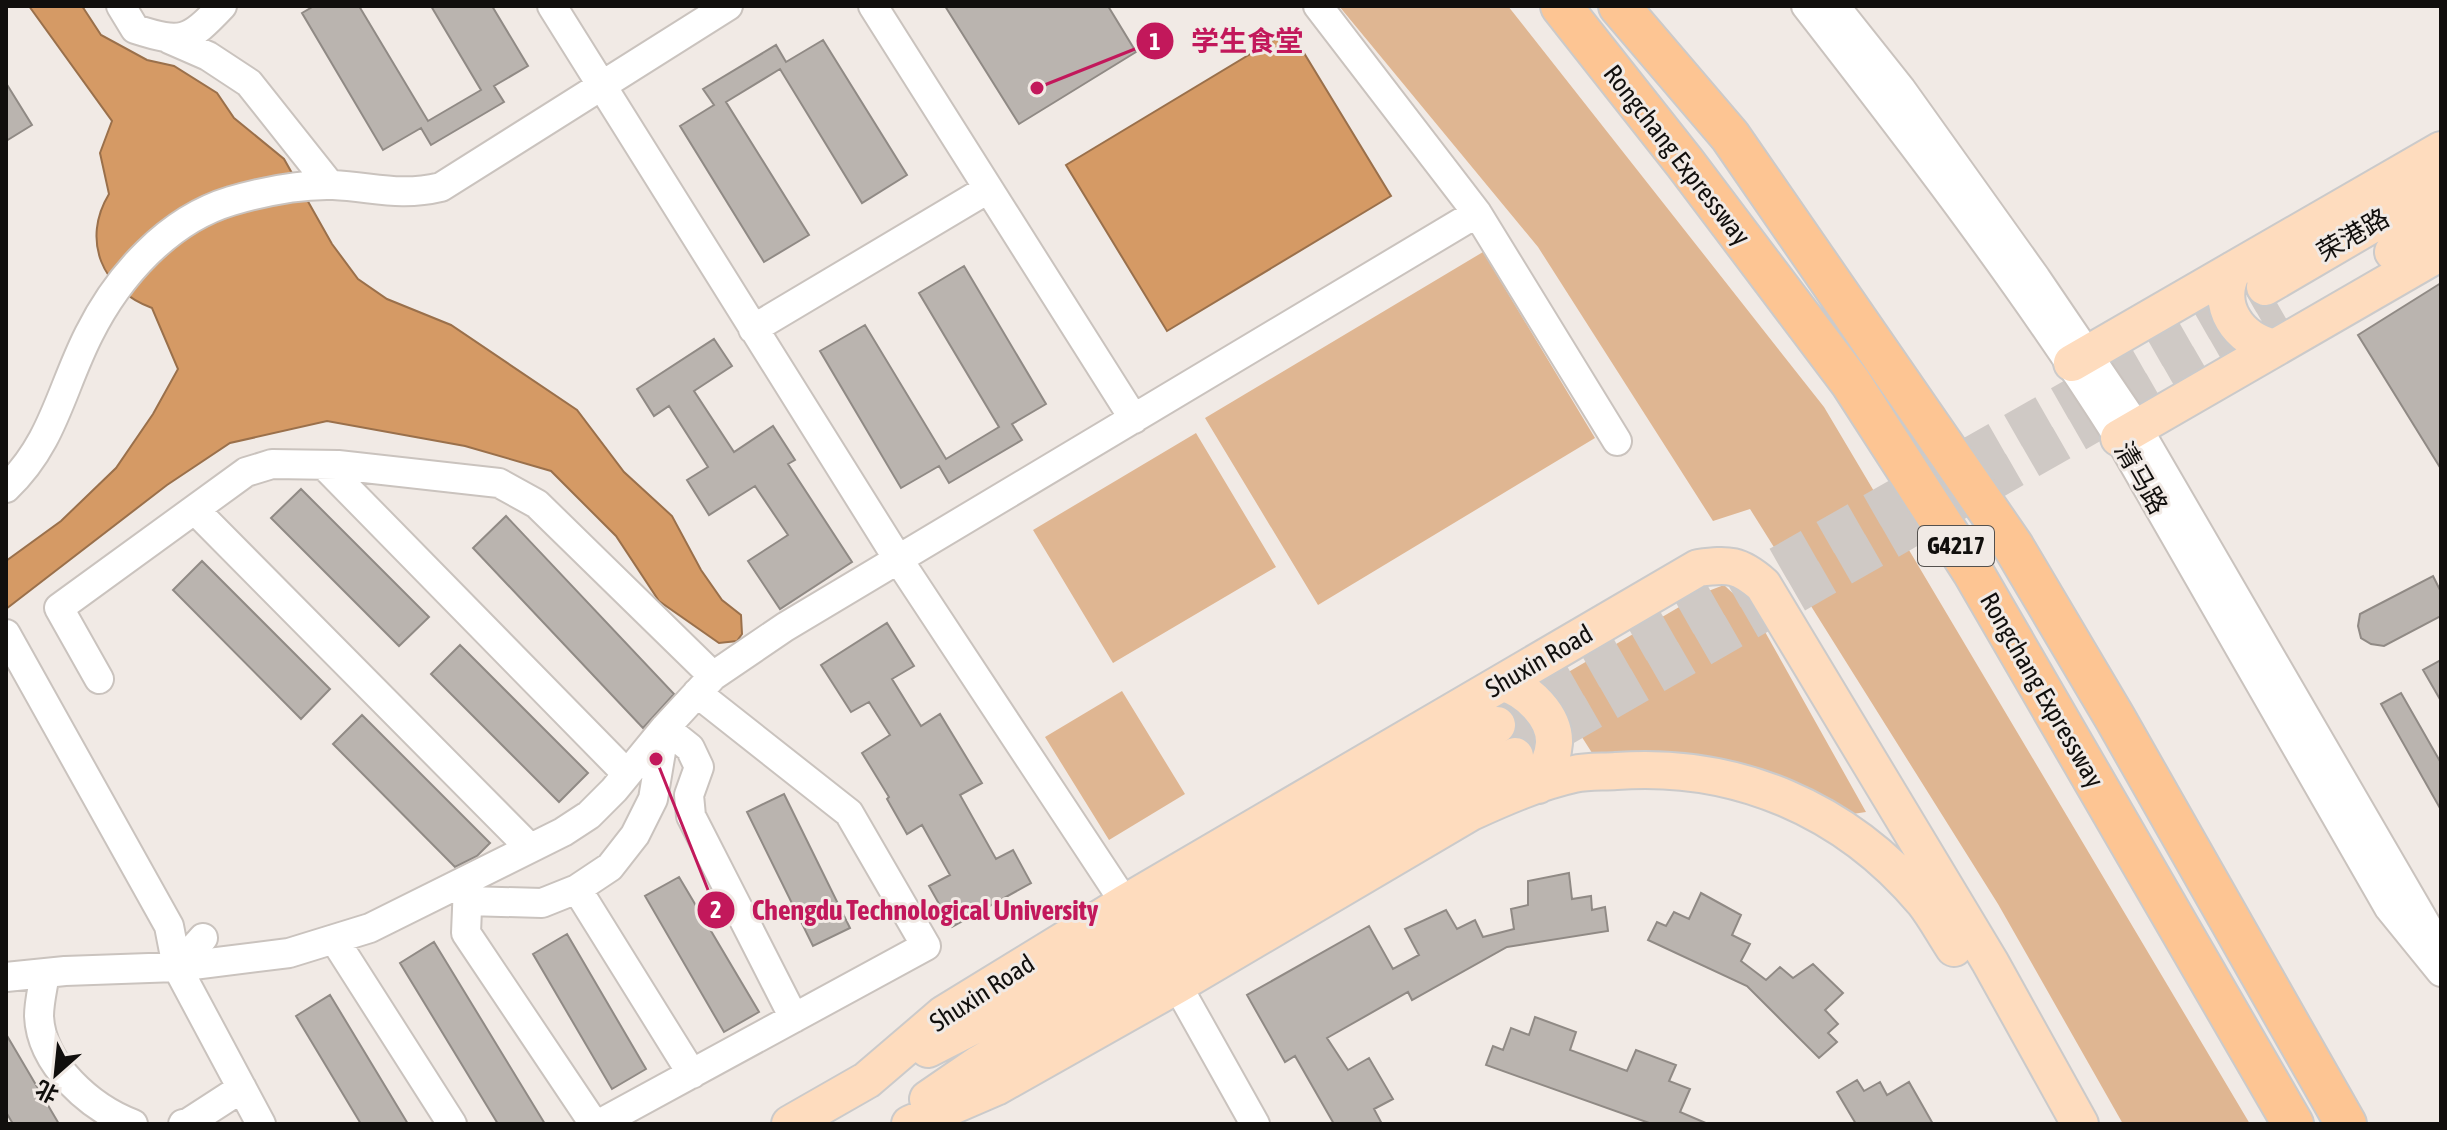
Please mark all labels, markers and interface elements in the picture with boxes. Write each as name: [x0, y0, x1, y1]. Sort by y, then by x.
callout: 学生食堂: [1135, 15, 1319, 67]
text: 学生食堂: [1191, 25, 1303, 57]
text: 1: [1149, 28, 1161, 55]
street label: Rongchang Expressway: [1597, 59, 1757, 251]
street label: 荣港路: [2312, 203, 2394, 267]
street label: 清马路: [2109, 437, 2173, 519]
road number: G4217: [1918, 526, 1994, 566]
street label: Rongchang Expressway: [1974, 587, 2110, 793]
street label: Shuxin Road: [1480, 618, 1598, 704]
callout: Chengdu Technological University: [696, 884, 1114, 936]
text: Chengdu Technological University: [752, 894, 1099, 926]
text: 2: [710, 896, 722, 923]
street label: Shuxin Road: [924, 948, 1040, 1038]
north arrow: [16, 1034, 96, 1114]
text: 北: [31, 1075, 63, 1108]

